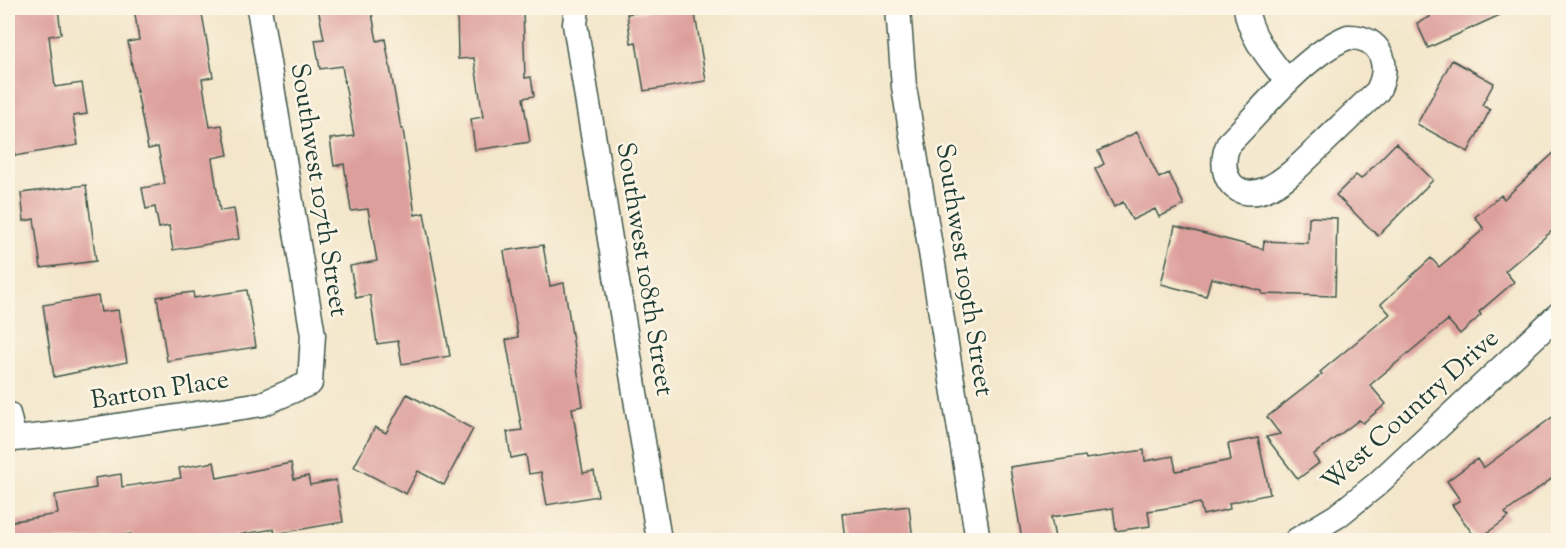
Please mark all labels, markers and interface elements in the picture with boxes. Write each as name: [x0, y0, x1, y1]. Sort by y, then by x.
street label: Southwest 107th Street: [280, 61, 356, 320]
street label: Southwest 108th Street: [606, 140, 682, 399]
street label: Southwest 109th Street: [925, 141, 1001, 399]
street label: West Country Drive: [1314, 321, 1508, 501]
street label: Barton Place: [88, 362, 232, 420]

